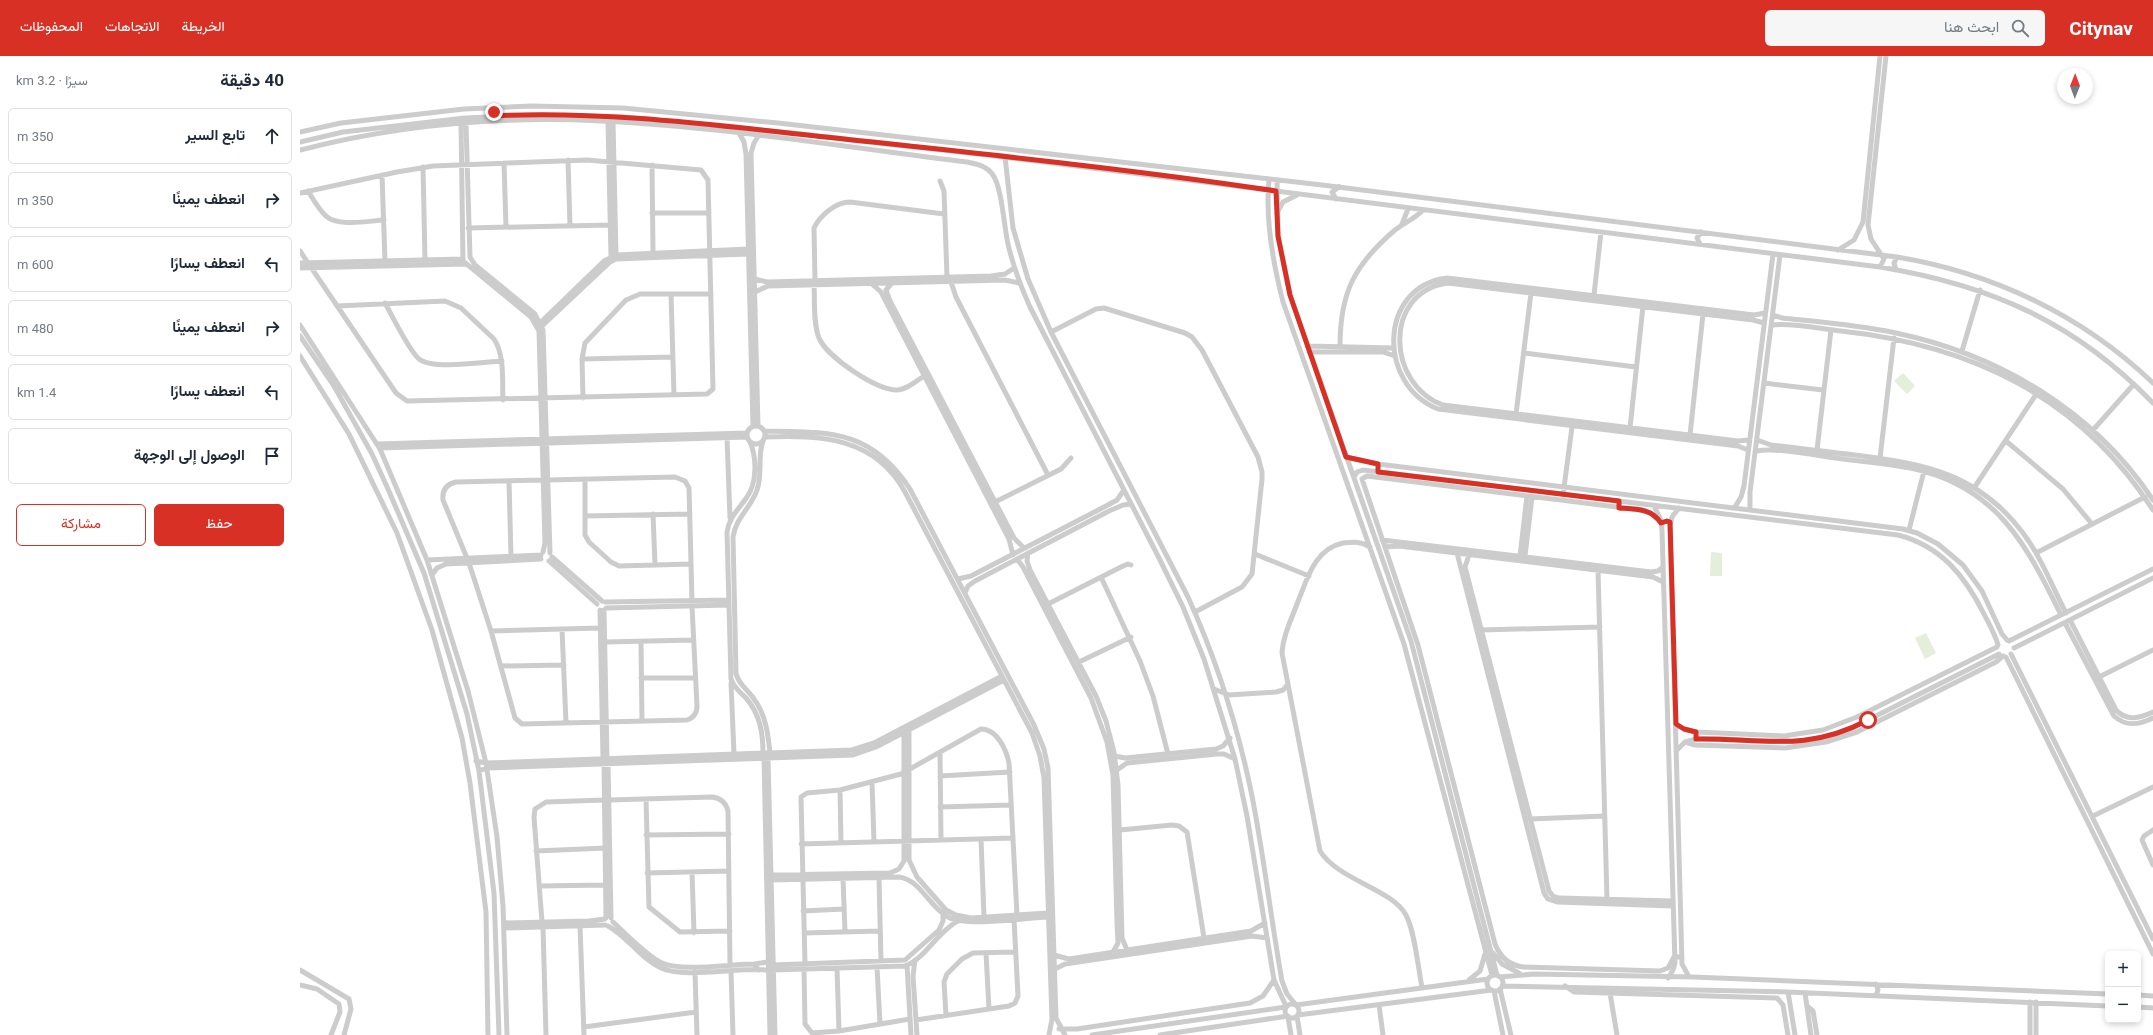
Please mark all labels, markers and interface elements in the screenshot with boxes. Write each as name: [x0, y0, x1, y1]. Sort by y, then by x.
search box: [1765, 10, 2045, 46]
icon: search: [2009, 17, 2031, 39]
text: Citynav: [2069, 17, 2133, 40]
text: المحفوظات: [20, 18, 83, 34]
text: الاتجاهات: [105, 18, 159, 34]
text: الخريطة: [181, 18, 225, 34]
text: ابحث هنا: [1944, 18, 1999, 36]
north arrow: [2057, 68, 2093, 104]
text: 40 دقيقة: [220, 70, 284, 90]
text: سيرًا · 3.2 km: [16, 73, 88, 88]
route end: [485, 103, 503, 121]
icon: ahead: [261, 125, 283, 147]
text: تابع السير: [185, 126, 245, 144]
text: 350 m: [17, 129, 54, 144]
icon: right: [261, 189, 283, 211]
text: انعطف يمينًا: [172, 190, 245, 208]
text: 350 m: [17, 193, 54, 208]
icon: left: [261, 253, 283, 275]
text: انعطف يسارًا: [170, 254, 245, 272]
text: 600 m: [17, 257, 54, 272]
icon: right: [261, 317, 283, 339]
text: انعطف يمينًا: [172, 318, 245, 336]
text: 480 m: [17, 321, 54, 336]
icon: left: [261, 381, 283, 403]
text: انعطف يسارًا: [170, 382, 245, 400]
text: 1.4 km: [17, 385, 56, 400]
icon: arrive: [261, 445, 283, 467]
text: الوصول إلى الوجهة: [134, 446, 245, 464]
button: مشاركة: [16, 504, 146, 546]
button: حفظ: [154, 504, 284, 546]
route start: [1859, 711, 1877, 729]
map controls: [2105, 951, 2141, 1023]
button: +: [2105, 951, 2141, 987]
button: −: [2105, 987, 2141, 1023]

